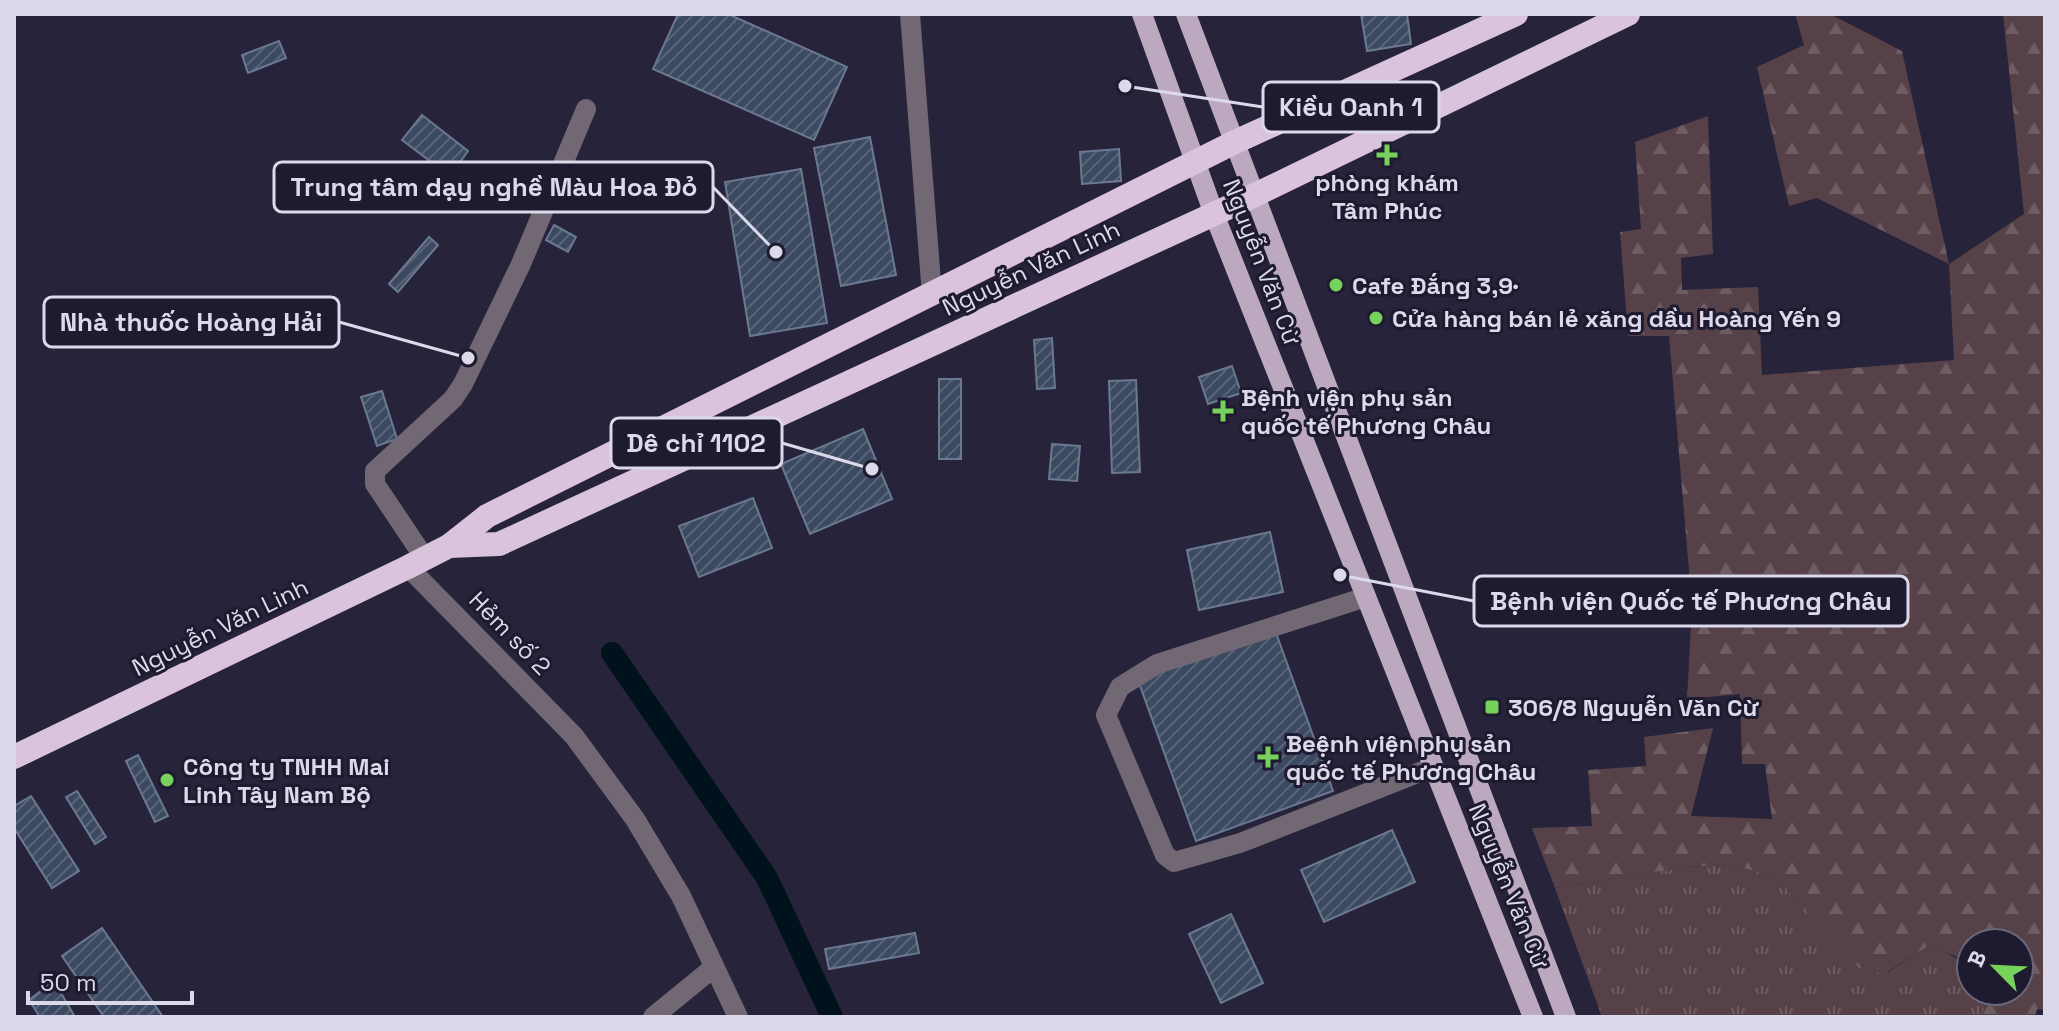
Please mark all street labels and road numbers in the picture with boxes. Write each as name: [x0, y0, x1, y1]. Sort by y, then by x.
street label: Nguyễn Văn Cừ: [1216, 175, 1308, 350]
street label: Nguyễn Văn Linh: [937, 213, 1125, 323]
street label: Nguyễn Văn Linh: [127, 571, 313, 683]
street label: Hẻm số 2: [462, 585, 558, 681]
street label: Nguyễn Văn Cừ: [1462, 799, 1556, 973]

